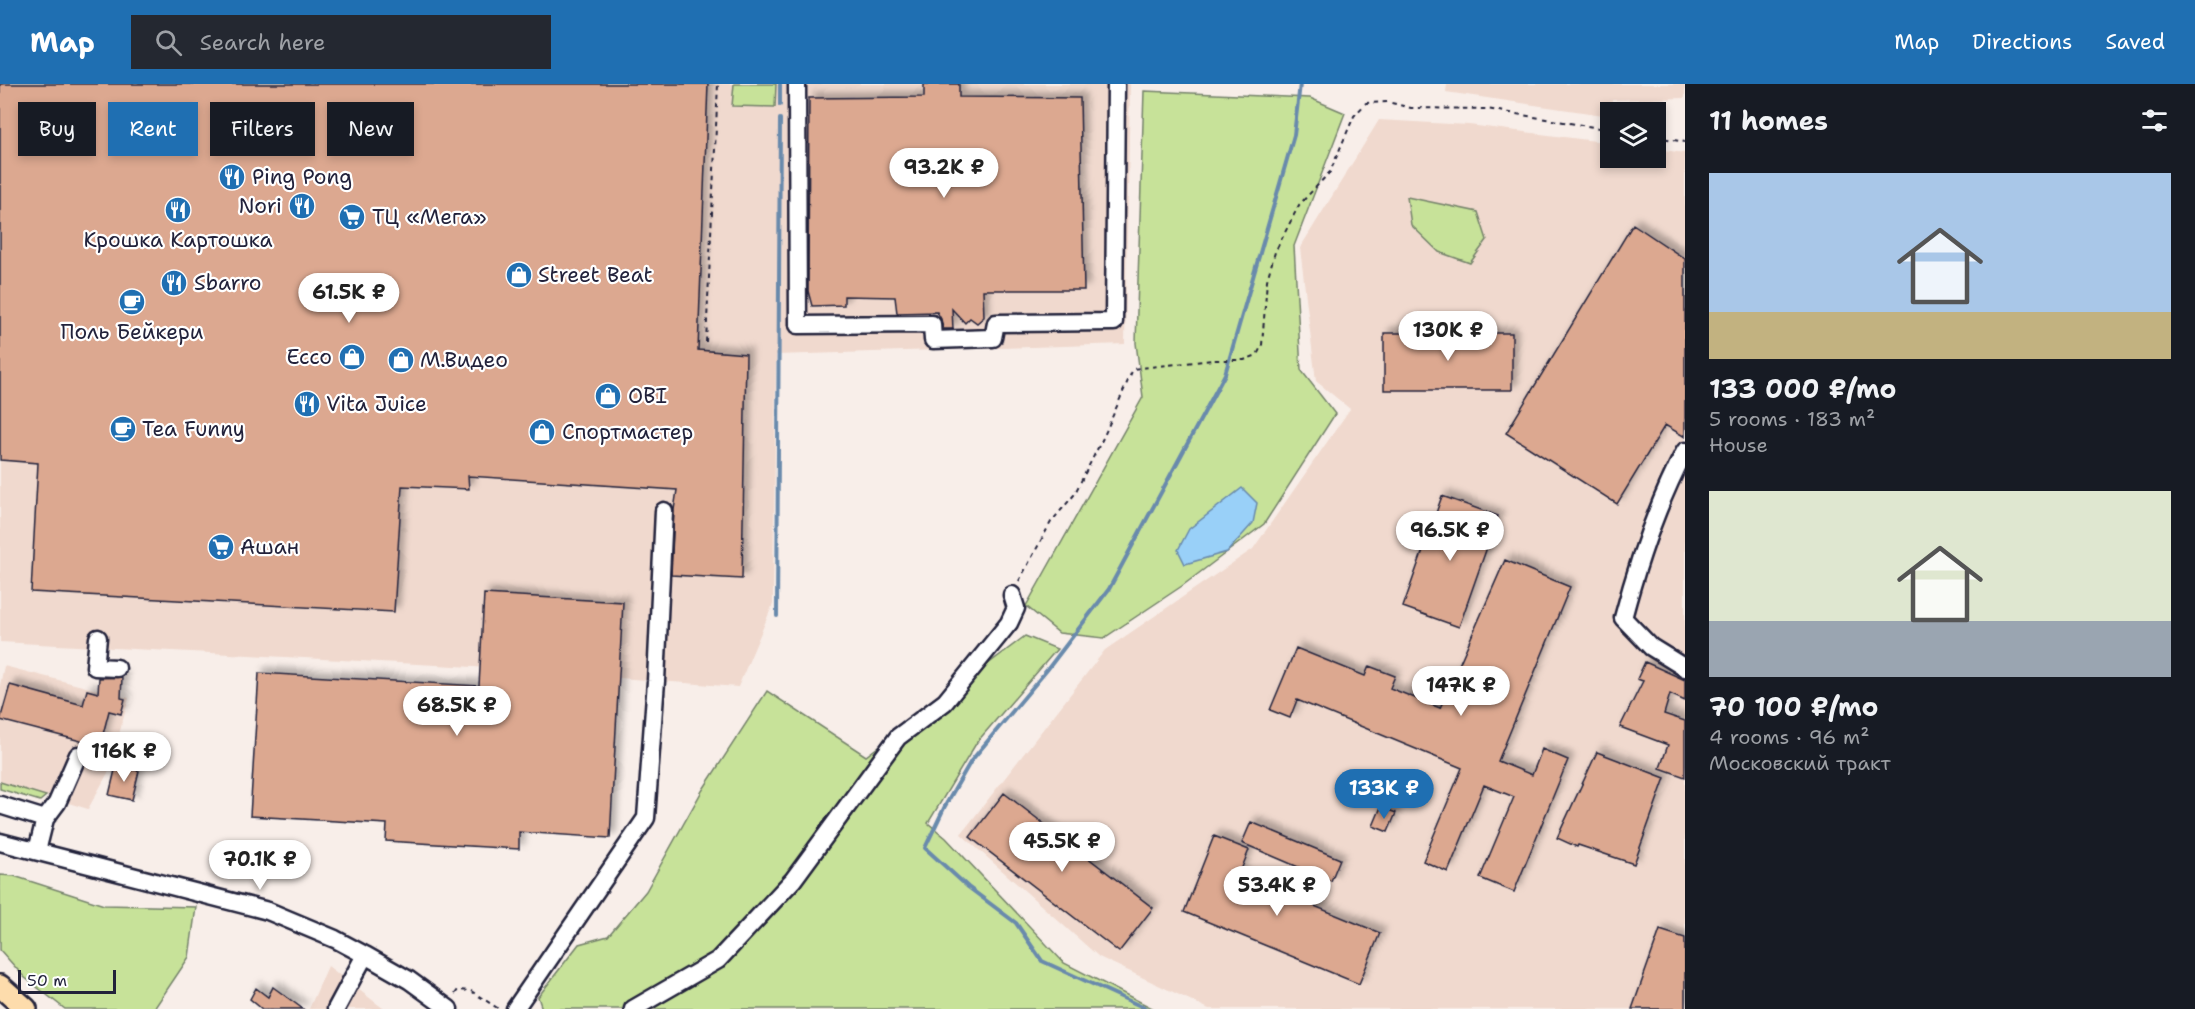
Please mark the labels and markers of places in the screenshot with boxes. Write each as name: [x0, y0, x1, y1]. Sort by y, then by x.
pin: 93.2K ₽: [889, 148, 999, 199]
restaurant icon: Ping Pong: [217, 162, 247, 192]
place label: Ping Pong: [252, 163, 352, 191]
restaurant icon: Nori: [287, 191, 317, 221]
place label: Nori: [239, 192, 282, 220]
restaurant icon: Крошка Картошка: [163, 195, 193, 225]
supermarket icon: ТЦ «Мега»: [337, 202, 367, 232]
place label: ТЦ «Мега»: [372, 203, 486, 231]
place label: Крошка Картошка: [83, 226, 273, 254]
shop icon: Street Beat: [504, 260, 534, 290]
place label: Street Beat: [538, 261, 653, 289]
restaurant icon: Sbarro: [159, 268, 189, 298]
place label: Sbarro: [194, 269, 262, 297]
pin: 61.5K ₽: [294, 273, 404, 324]
cafe icon: Поль Бейкери: [117, 287, 147, 317]
pin: 130K ₽: [1399, 311, 1497, 362]
place label: Поль Бейкери: [61, 318, 204, 346]
shop icon: Ecco: [337, 342, 367, 372]
place label: Ecco: [286, 343, 332, 371]
shop icon: М.Видео: [386, 345, 416, 375]
place label: М.Видео: [420, 346, 508, 374]
shop icon: OBI: [593, 381, 623, 411]
place label: OBI: [628, 382, 667, 410]
restaurant icon: Vita Juice: [292, 389, 322, 419]
place label: Vita Juice: [326, 390, 427, 418]
cafe icon: Tea Funny: [108, 414, 138, 444]
place label: Tea Funny: [142, 415, 245, 443]
shop icon: Спортмастер: [527, 417, 557, 447]
place label: Спортмастер: [562, 418, 693, 446]
pin: 96.5K ₽: [1395, 511, 1505, 562]
supermarket icon: Ашан: [206, 532, 236, 562]
place label: Ашан: [240, 533, 299, 561]
pin: 147K ₽: [1412, 666, 1510, 717]
pin: 68.5K ₽: [402, 686, 512, 737]
pin: 116K ₽: [75, 732, 173, 783]
pin: 133K ₽: [1335, 769, 1433, 820]
pin: 45.5K ₽: [1007, 822, 1117, 873]
pin: 70.1K ₽: [205, 840, 315, 891]
pin: 53.4K ₽: [1222, 866, 1332, 917]

